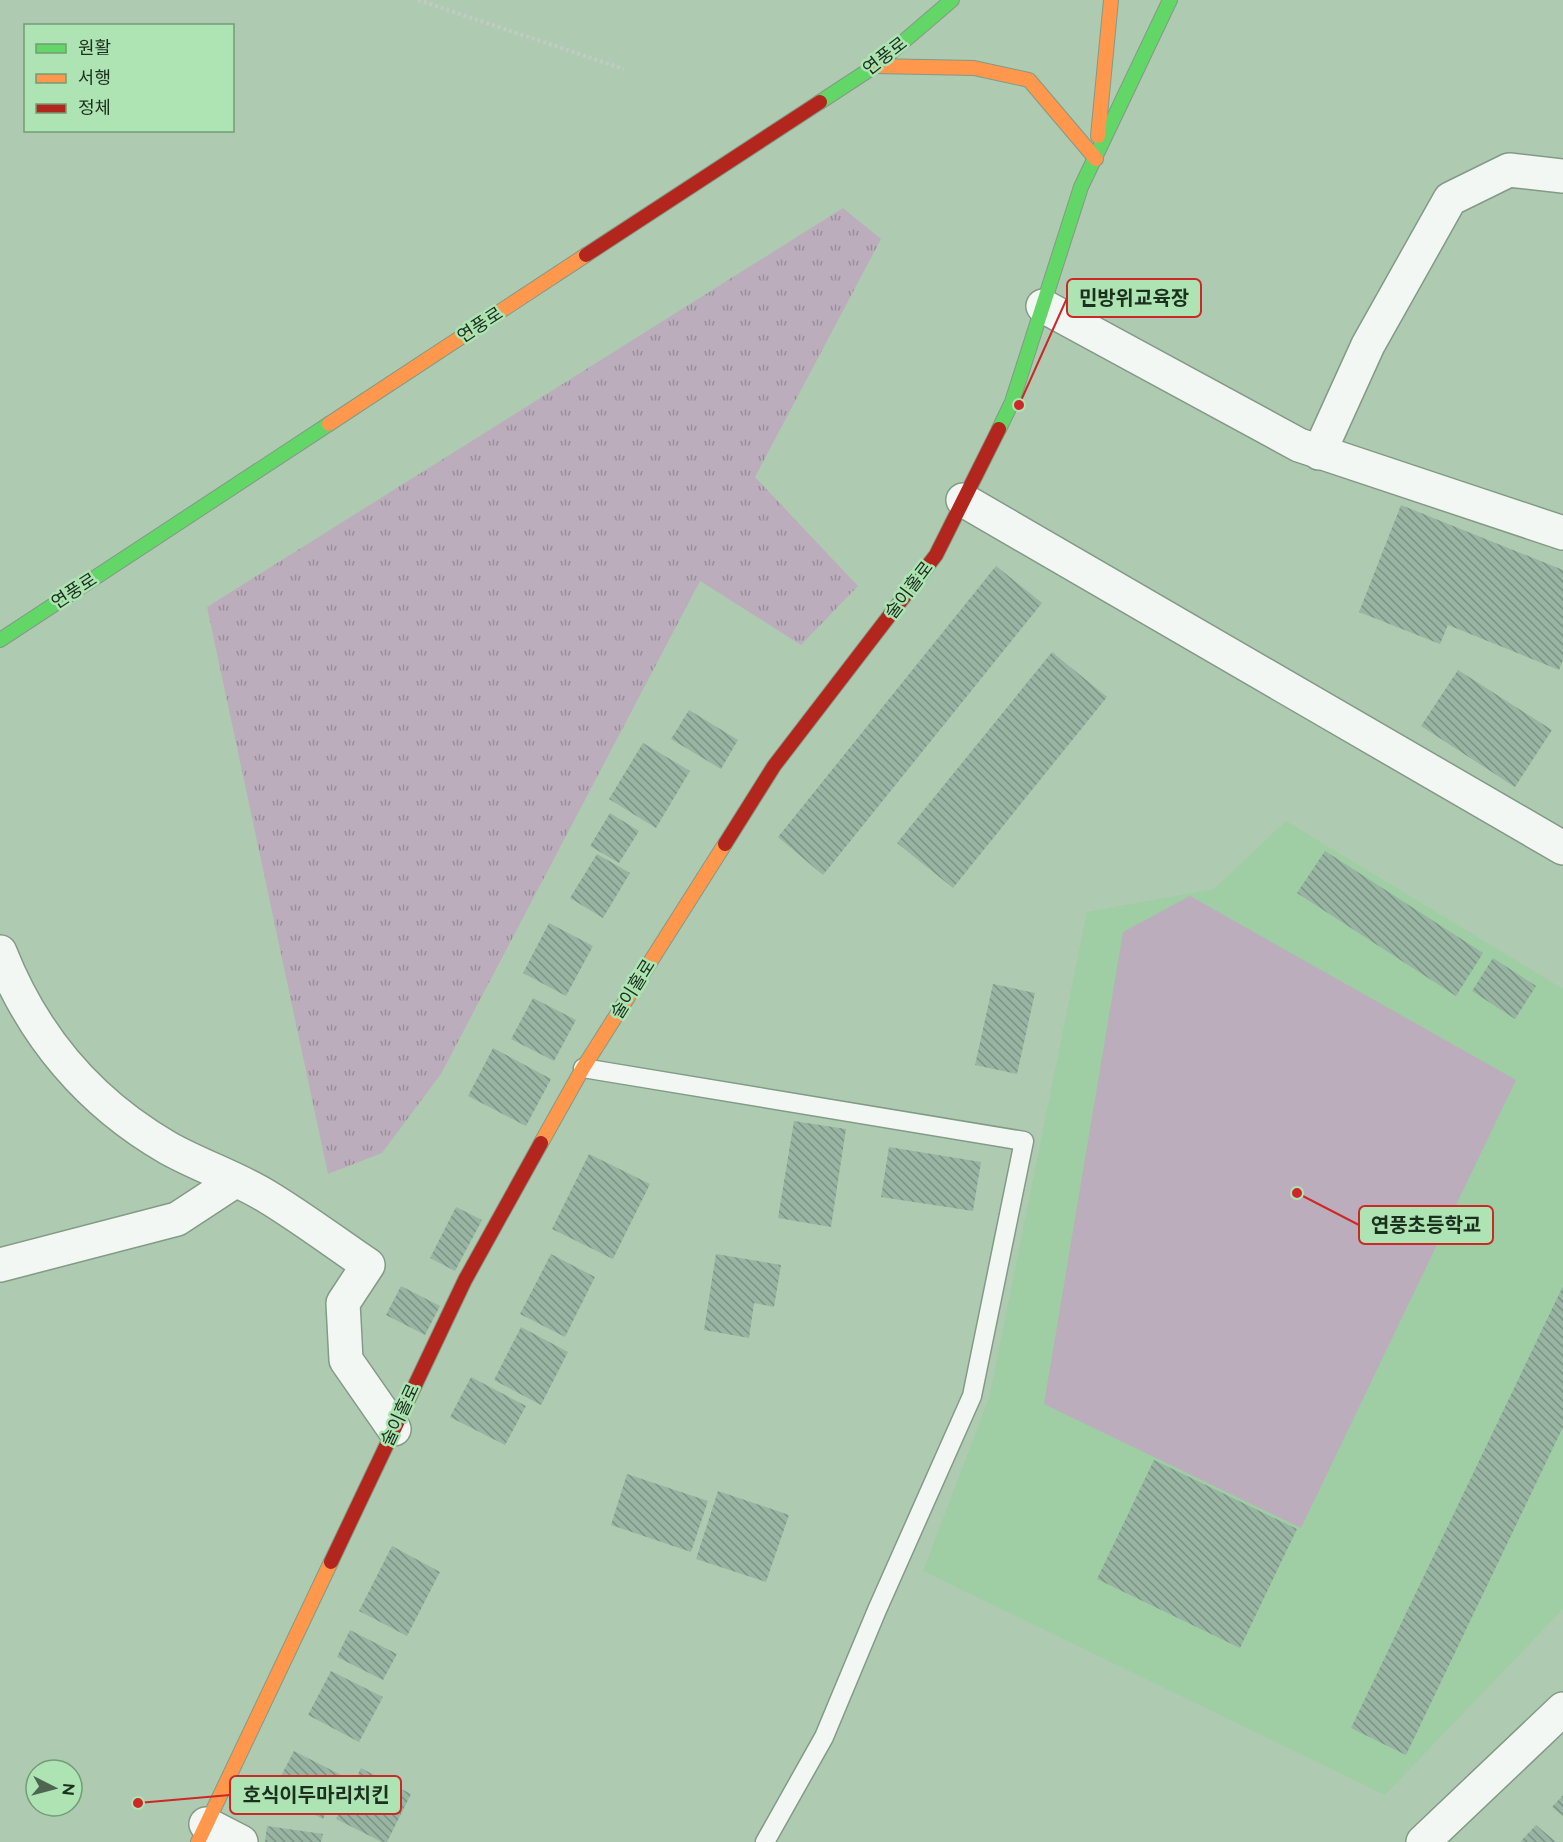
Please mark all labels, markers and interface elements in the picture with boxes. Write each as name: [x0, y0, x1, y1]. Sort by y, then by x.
legend: [24, 24, 234, 132]
street label: 연풍로: [859, 32, 911, 79]
text: 원활: [78, 37, 111, 58]
text: 서행: [78, 67, 111, 88]
text: 정체: [78, 97, 111, 118]
callout: 민방위교육장: [1067, 279, 1201, 317]
text: 민방위교육장: [1079, 286, 1189, 310]
street label: 연풍로: [453, 302, 506, 347]
street label: 술이홀로: [880, 557, 937, 622]
street label: 연풍로: [47, 568, 100, 613]
street label: 술이홀로: [606, 955, 659, 1022]
callout: 연풍초등학교: [1359, 1206, 1493, 1244]
text: 연풍초등학교: [1371, 1213, 1481, 1237]
street label: 술이홀로: [376, 1380, 423, 1449]
north arrow: [24, 1758, 84, 1818]
callout: 호식이두마리치킨: [230, 1776, 401, 1814]
text: N: [58, 1782, 79, 1797]
text: 호식이두마리치킨: [242, 1783, 390, 1807]

